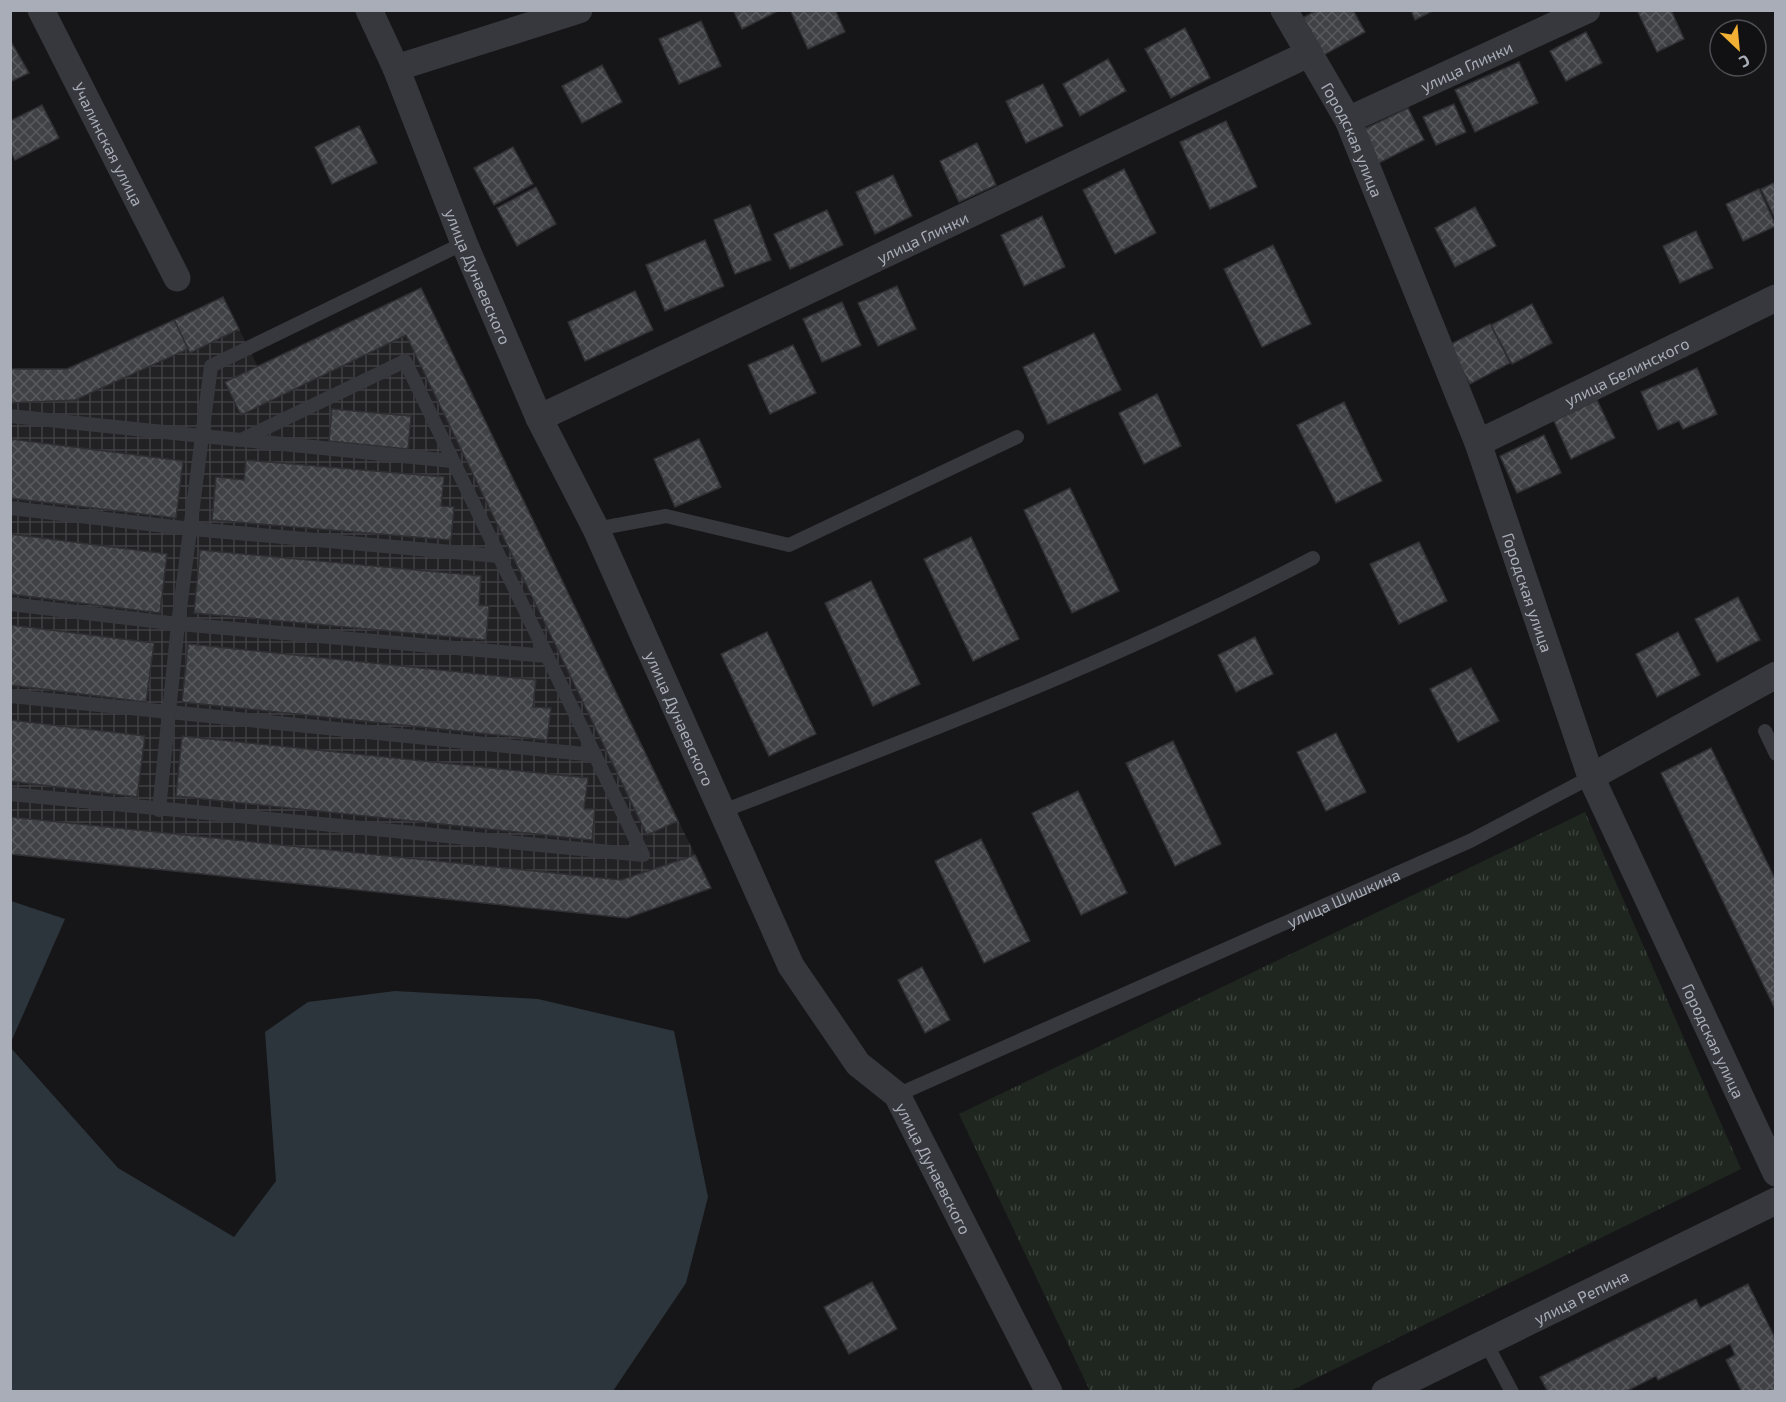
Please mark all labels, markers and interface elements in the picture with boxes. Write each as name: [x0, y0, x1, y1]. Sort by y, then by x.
north arrow: [1708, 18, 1768, 78]
street label: улица Глинки: [1417, 36, 1515, 96]
text: С: [1736, 51, 1753, 73]
street label: Городская улица: [1318, 78, 1387, 200]
street label: Учалинская улица: [70, 79, 148, 209]
street label: улица Дунаевского: [441, 206, 516, 347]
street label: улица Глинки: [873, 207, 971, 267]
street label: улица Белинского: [1561, 332, 1692, 410]
street label: Городская улица: [1499, 530, 1557, 654]
street label: улица Дунаевского: [641, 648, 719, 788]
street label: улица Шишкина: [1284, 864, 1403, 931]
street label: Городская улица: [1679, 980, 1749, 1101]
street label: улица Дунаевского: [892, 1099, 976, 1237]
street label: улица Репина: [1530, 1265, 1631, 1328]

